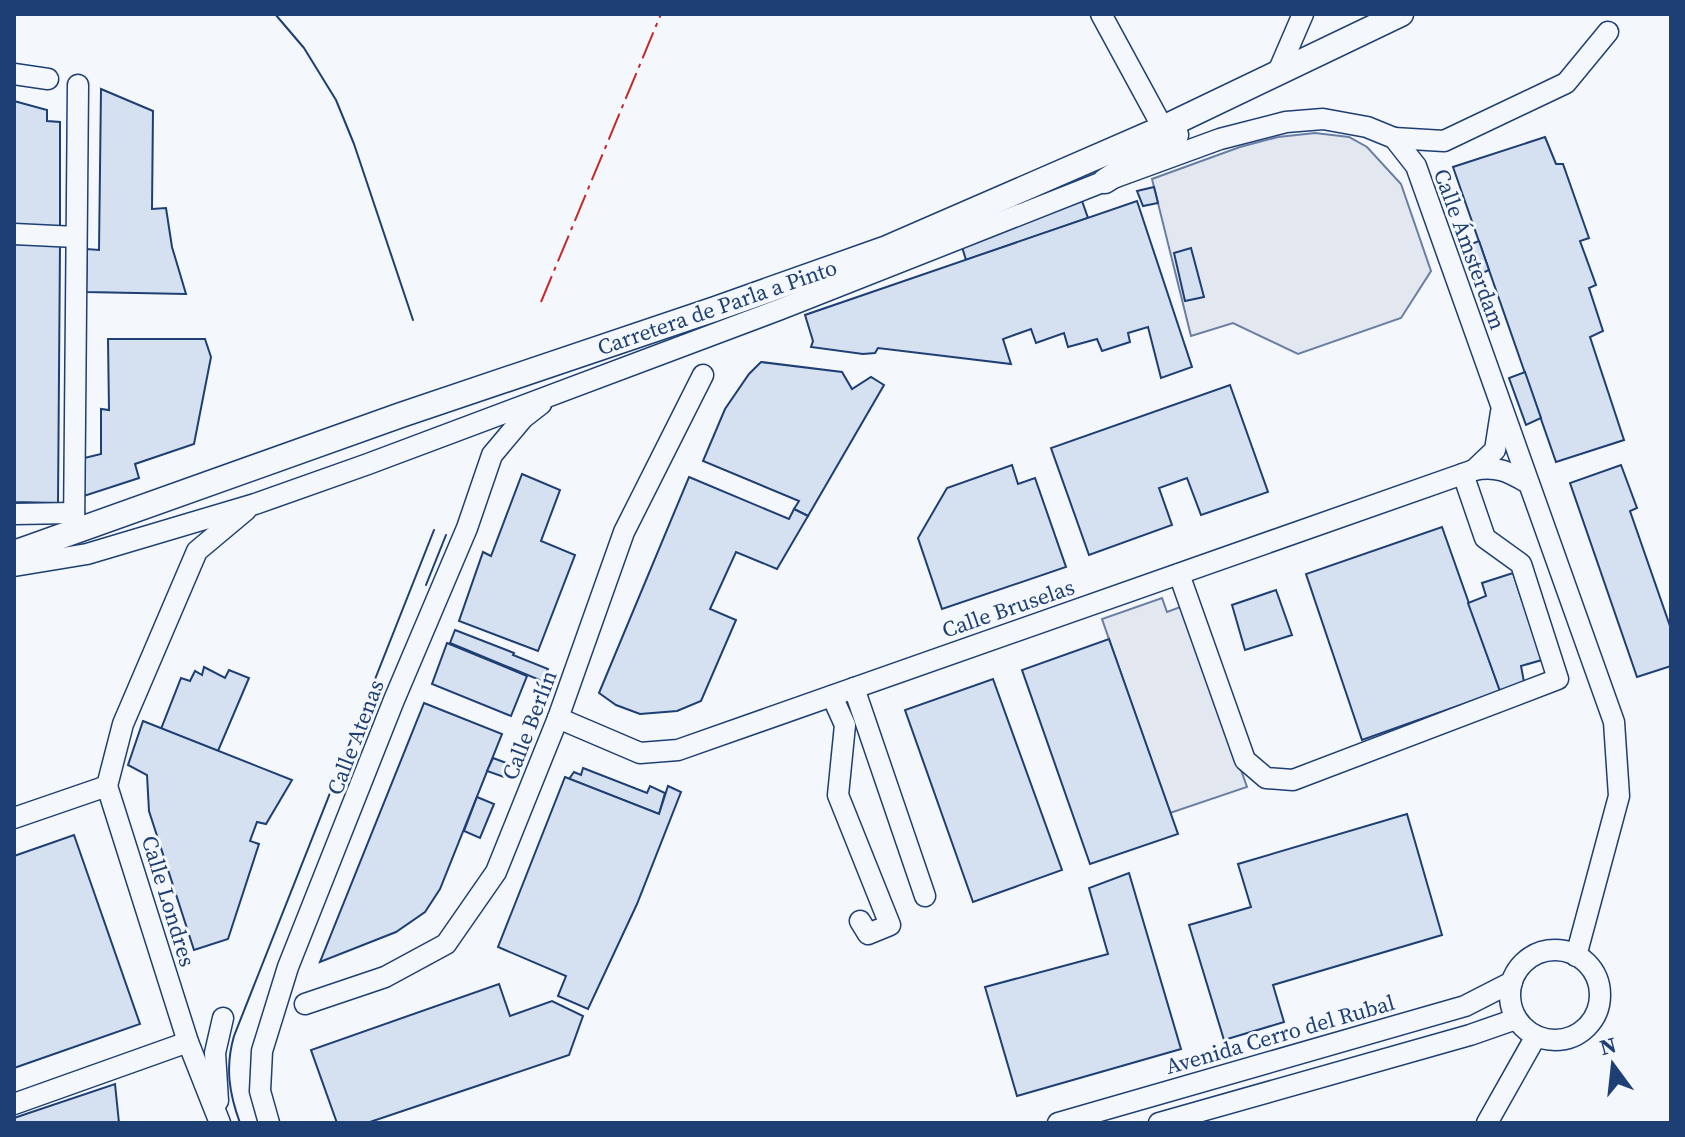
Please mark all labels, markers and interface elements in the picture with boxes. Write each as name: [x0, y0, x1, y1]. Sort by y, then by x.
street label: Calle Ámsterdam: [1427, 164, 1513, 334]
street label: Carretera de Parla a Pinto: [593, 252, 841, 362]
street label: Calle Bruselas: [938, 571, 1078, 645]
street label: Calle Berlín: [494, 666, 564, 784]
street label: Calle Atenas: [319, 675, 391, 799]
street label: Calle Londres: [135, 832, 203, 970]
street label: Avenida Cerro del Rubal: [1162, 987, 1398, 1081]
north arrow: [1573, 1025, 1653, 1105]
text: N: [1596, 1029, 1619, 1062]

